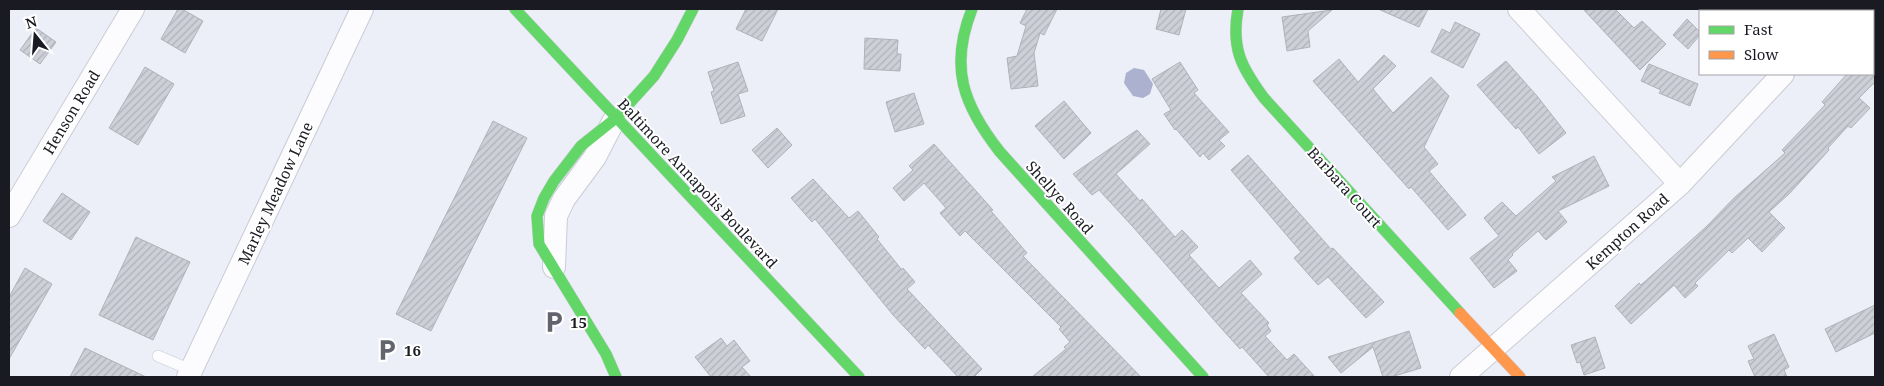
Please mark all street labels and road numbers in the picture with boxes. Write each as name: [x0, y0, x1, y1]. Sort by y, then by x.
street label: Henson Road: [38, 66, 104, 158]
street label: Baltimore Annapolis Boulevard: [614, 94, 782, 272]
street label: Marley Meadow Lane: [233, 118, 317, 268]
street label: Barbara Court: [1304, 142, 1386, 232]
street label: Shellye Road: [1022, 156, 1098, 238]
street label: Kempton Road: [1581, 188, 1673, 274]

